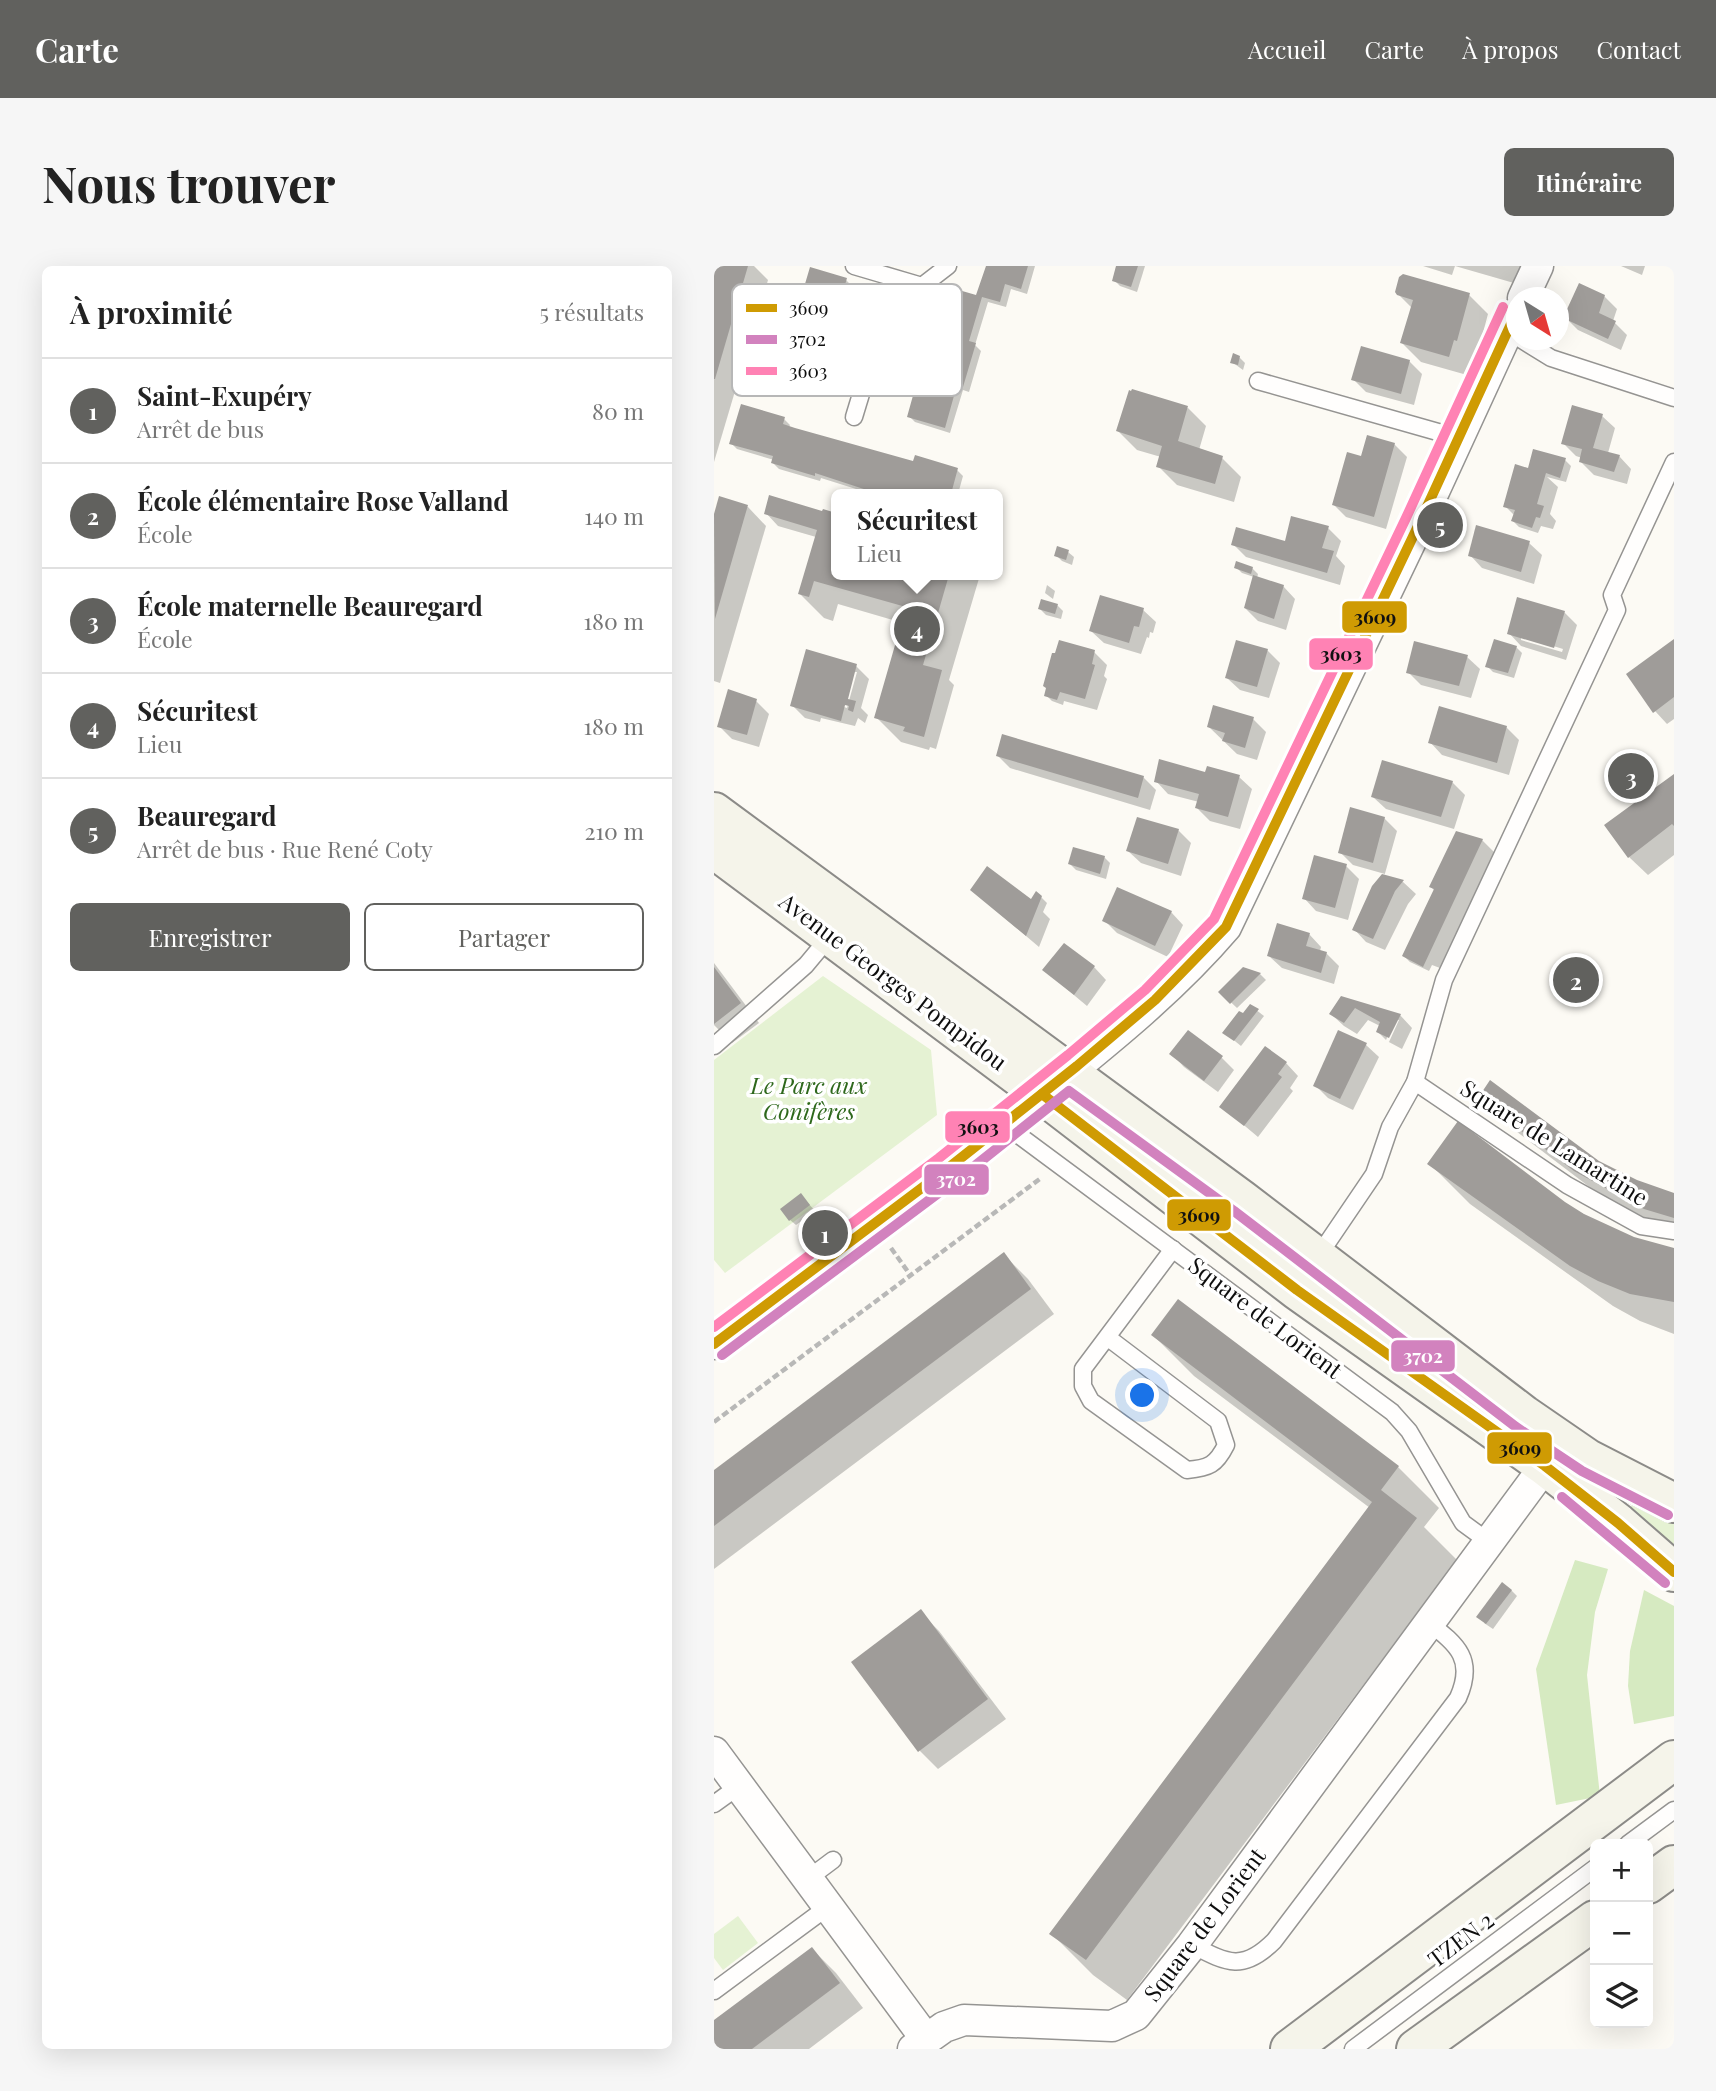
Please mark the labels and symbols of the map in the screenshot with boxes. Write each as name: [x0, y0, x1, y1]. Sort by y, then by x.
legend: [732, 284, 962, 396]
north arrow: [1506, 287, 1569, 350]
text: 3609: [789, 294, 828, 320]
text: 3702: [789, 325, 826, 351]
text: 3603: [789, 357, 827, 383]
pin: 5: [1417, 499, 1463, 551]
line badge: 3609: [1341, 600, 1408, 634]
pin: 4: [894, 603, 940, 655]
text: 3609: [1354, 603, 1396, 629]
line badge: 3603: [1308, 637, 1374, 671]
text: 3603: [1320, 640, 1362, 666]
pin: 3: [1608, 750, 1654, 802]
street label: Avenue Georges Pompidou: [773, 884, 1014, 1077]
pin: 2: [1553, 954, 1599, 1006]
park label: Le Parc aux Conifères: [750, 1069, 867, 1126]
street label: Square de Lamartine: [1455, 1072, 1654, 1212]
line badge: 3603: [944, 1110, 1011, 1144]
text: 3603: [957, 1113, 999, 1139]
line badge: 3702: [923, 1163, 990, 1196]
text: 3702: [936, 1165, 976, 1191]
line badge: 3609: [1166, 1198, 1232, 1232]
text: 3609: [1178, 1201, 1220, 1227]
pin: 1: [802, 1207, 848, 1259]
street label: Square de Lorient: [1183, 1249, 1350, 1385]
line badge: 3702: [1390, 1339, 1456, 1373]
text: 3702: [1403, 1342, 1443, 1368]
your location: [1125, 1378, 1159, 1412]
line badge: 3609: [1486, 1431, 1553, 1465]
text: 3609: [1499, 1434, 1541, 1460]
street label: Square de Lorient: [1136, 1840, 1272, 2007]
street label: TZEN 2: [1421, 1904, 1499, 1974]

